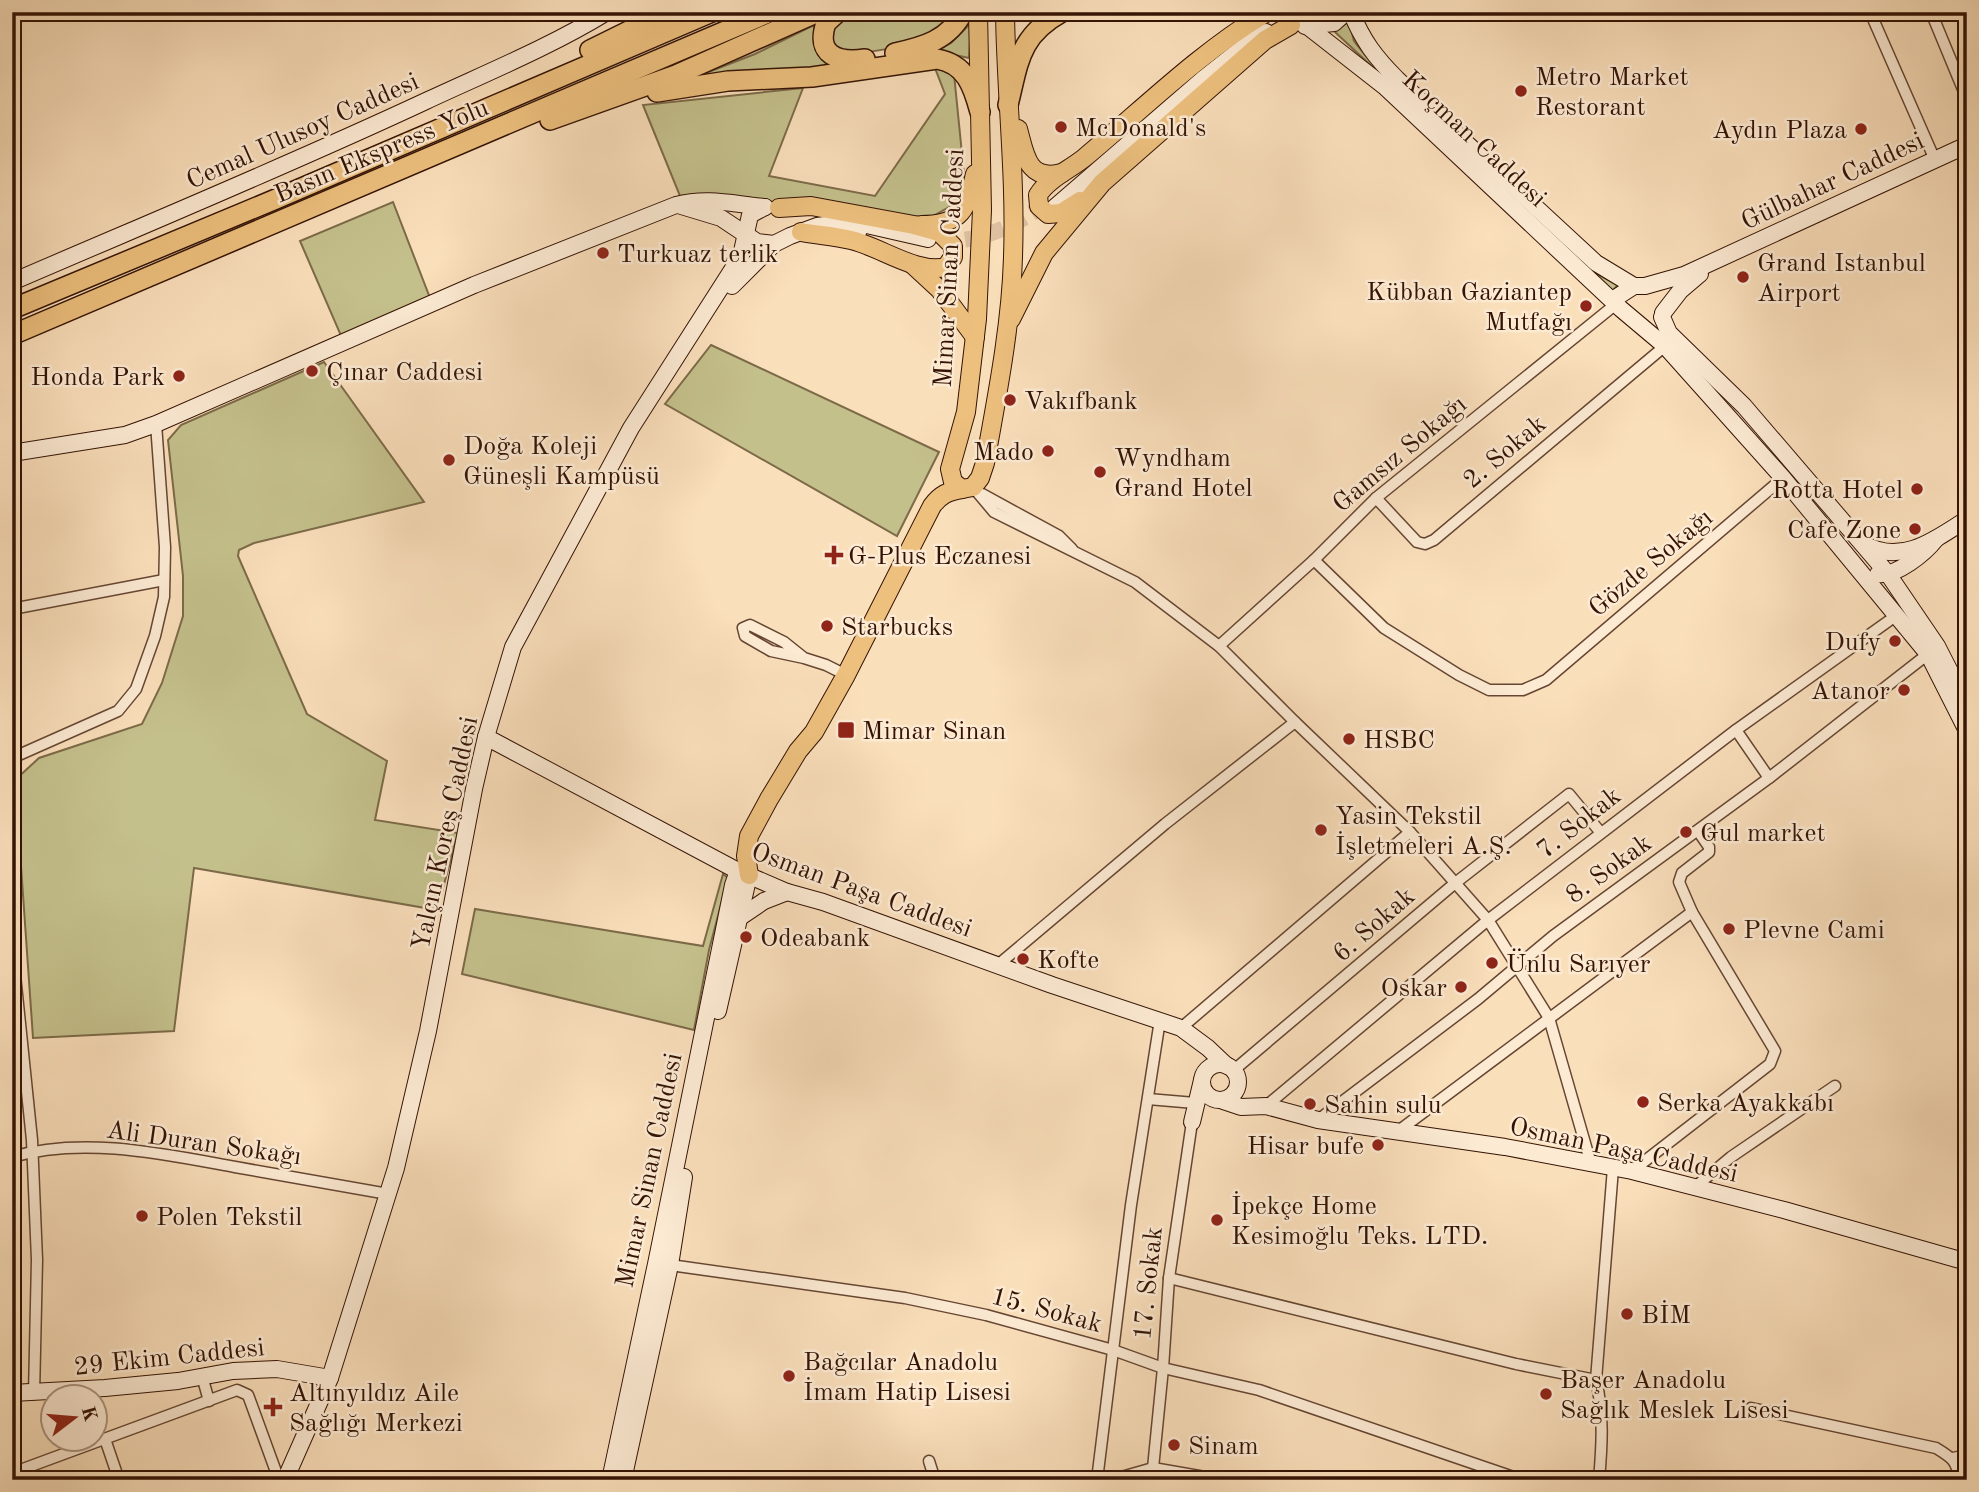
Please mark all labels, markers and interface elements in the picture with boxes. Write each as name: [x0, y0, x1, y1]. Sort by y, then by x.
place label: Metro Market Restorant: [1535, 65, 1689, 121]
street label: Koçman Caddesi: [1397, 66, 1551, 213]
street label: Cemal Ulusoy Caddesi: [183, 69, 423, 195]
marker: Metro Market Restorant: [1513, 83, 1529, 99]
street label: Basın Ekspress Yolu: [271, 95, 493, 209]
place label: McDonald's: [1075, 116, 1206, 142]
place label: Aydın Plaza: [1712, 118, 1847, 144]
marker: McDonald's: [1053, 119, 1069, 135]
marker: Aydın Plaza: [1853, 121, 1869, 137]
street label: Gülbahar Caddesi: [1737, 128, 1928, 236]
street label: Mimar Sinan Caddesi: [931, 148, 969, 388]
place label: Turkuaz terlik: [617, 242, 778, 268]
marker: Turkuaz terlik: [595, 245, 611, 261]
place label: Grand Istanbul Airport: [1757, 251, 1926, 307]
marker: Grand Istanbul Airport: [1735, 269, 1751, 285]
place label: Kübban Gaziantep Mutfağı: [1366, 280, 1572, 336]
marker: Kübban Gaziantep Mutfağı: [1578, 298, 1594, 314]
place label: Çınar Caddesi: [326, 360, 483, 386]
marker: Çınar Caddesi: [304, 363, 320, 379]
place label: Honda Park: [30, 365, 165, 391]
marker: Honda Park: [171, 368, 187, 384]
place label: Vakıfbank: [1024, 389, 1138, 415]
street label: Gamsız Sokağı: [1328, 391, 1472, 518]
marker: Vakıfbank: [1002, 392, 1018, 408]
street label: 2. Sokak: [1459, 411, 1551, 494]
place label: Doğa Koleji Güneşli Kampüsü: [463, 434, 660, 490]
place label: Mado: [973, 440, 1034, 466]
marker: Mado: [1040, 443, 1056, 459]
place label: Wyndham Grand Hotel: [1114, 446, 1253, 502]
marker: Doğa Koleji Güneşli Kampüsü: [441, 452, 457, 468]
marker: Wyndham Grand Hotel: [1092, 464, 1108, 480]
place label: Rotta Hotel: [1772, 478, 1903, 504]
marker: Rotta Hotel: [1909, 481, 1925, 497]
street label: Gözde Sokağı: [1585, 505, 1718, 622]
place label: Cafe Zone: [1787, 518, 1901, 544]
marker: Cafe Zone: [1907, 521, 1923, 537]
place label: G-Plus Eczanesi: [848, 544, 1031, 570]
marker: G-Plus Eczanesi: [826, 547, 842, 563]
place label: Starbucks: [841, 615, 953, 641]
marker: Starbucks: [819, 618, 835, 634]
place label: Dufy: [1824, 630, 1881, 656]
marker: Dufy: [1887, 633, 1903, 649]
place label: Atanor: [1811, 679, 1890, 705]
marker: Atanor: [1896, 682, 1912, 698]
street label: Yalçın Koreş Caddesi: [408, 714, 483, 953]
place label: Mimar Sinan: [862, 719, 1006, 745]
marker: Mimar Sinan: [836, 720, 856, 740]
place label: HSBC: [1363, 728, 1435, 754]
marker: HSBC: [1341, 731, 1357, 747]
street label: 7. Sokak: [1532, 783, 1626, 864]
place label: Yasin Tekstil İşletmeleri A.Ş.: [1335, 804, 1512, 860]
place label: Gul market: [1700, 821, 1826, 847]
marker: Yasin Tekstil İşletmeleri A.Ş.: [1313, 822, 1329, 838]
marker: Gul market: [1678, 824, 1694, 840]
street label: 8. Sokak: [1562, 830, 1657, 909]
street label: Osman Paşa Caddesi: [748, 839, 975, 943]
street label: 6. Sokak: [1329, 883, 1420, 968]
place label: Plevne Cami: [1743, 918, 1885, 944]
marker: Plevne Cami: [1721, 921, 1737, 937]
place label: Odeabank: [760, 926, 870, 952]
marker: Odeabank: [738, 929, 754, 945]
place label: Kofte: [1037, 948, 1099, 974]
place label: Ünlu Sarıyer: [1506, 948, 1651, 978]
marker: Kofte: [1015, 951, 1031, 967]
marker: Ünlu Sarıyer: [1484, 955, 1500, 971]
place label: Oskar: [1380, 976, 1447, 1002]
marker: Oskar: [1453, 979, 1469, 995]
street label: Mimar Sinan Caddesi: [612, 1051, 688, 1290]
place label: Serka Ayakkabı: [1657, 1091, 1834, 1117]
place label: Sahin sulu: [1324, 1093, 1442, 1119]
marker: Serka Ayakkabı: [1635, 1094, 1651, 1110]
marker: Sahin sulu: [1302, 1096, 1318, 1112]
street label: Osman Paşa Caddesi: [1507, 1114, 1740, 1188]
street label: Ali Duran Sokağı: [105, 1117, 303, 1171]
place label: Hisar bufe: [1247, 1134, 1364, 1160]
marker: Hisar bufe: [1370, 1137, 1386, 1153]
place label: İpekçe Home Kesimoğlu Teks. LTD.: [1231, 1191, 1488, 1250]
place label: Polen Tekstil: [156, 1205, 302, 1231]
marker: Polen Tekstil: [134, 1208, 150, 1224]
marker: İpekçe Home Kesimoğlu Teks. LTD.: [1209, 1212, 1225, 1228]
street label: 17. Sokak: [1130, 1225, 1168, 1341]
street label: 15. Sokak: [988, 1284, 1105, 1338]
place label: BİM: [1641, 1300, 1691, 1329]
marker: BİM: [1619, 1306, 1635, 1322]
street label: 29 Ekim Caddesi: [73, 1335, 266, 1381]
place label: Bağcılar Anadolu İmam Hatip Lisesi: [803, 1350, 1011, 1406]
marker: Bağcılar Anadolu İmam Hatip Lisesi: [781, 1368, 797, 1384]
place label: Başer Anadolu Sağlık Meslek Lisesi: [1560, 1368, 1789, 1424]
place label: Altınyıldız Aile Sağlığı Merkezi: [289, 1381, 463, 1437]
north arrow: [38, 1384, 108, 1454]
marker: Başer Anadolu Sağlık Meslek Lisesi: [1538, 1386, 1554, 1402]
marker: Altınyıldız Aile Sağlığı Merkezi: [263, 1397, 283, 1417]
text: K: [77, 1404, 99, 1424]
place label: Sinam: [1188, 1434, 1259, 1460]
marker: Sinam: [1166, 1437, 1182, 1453]

